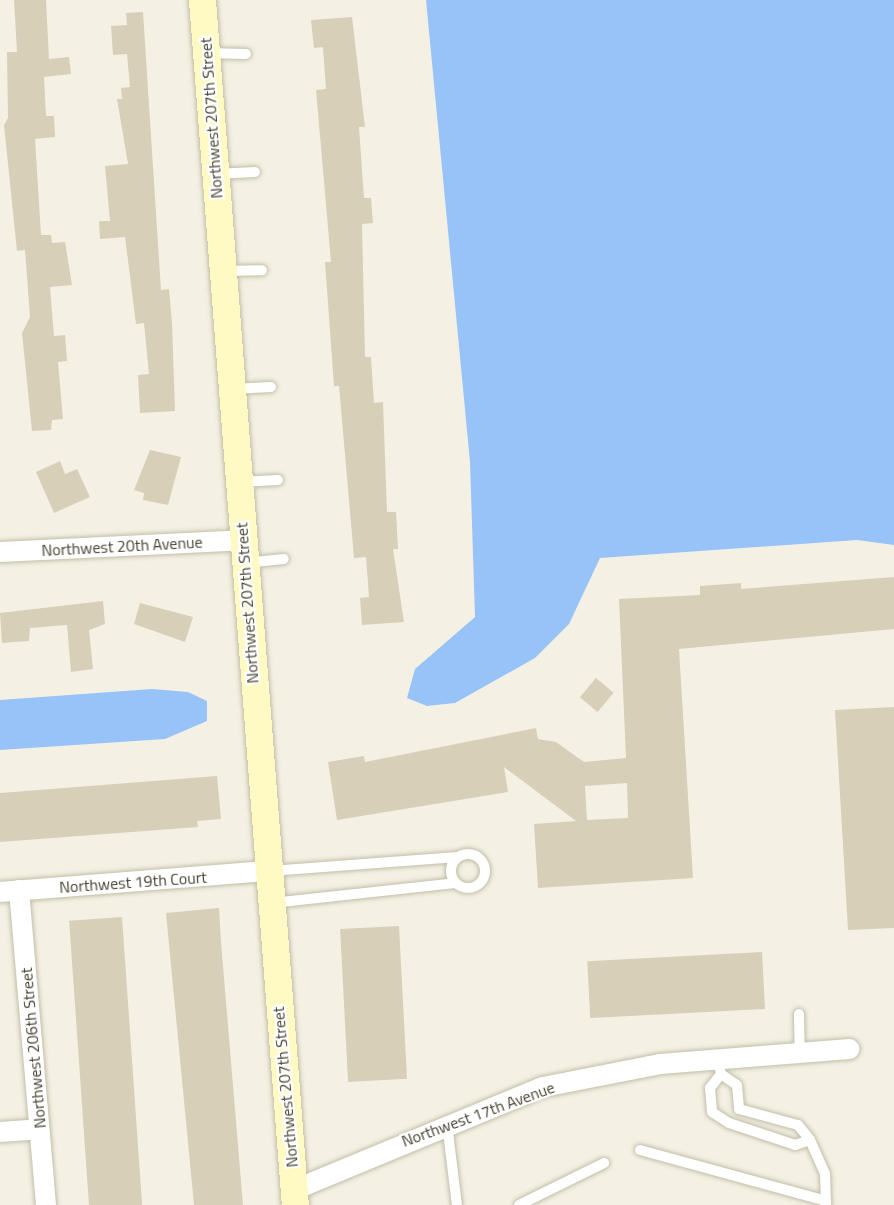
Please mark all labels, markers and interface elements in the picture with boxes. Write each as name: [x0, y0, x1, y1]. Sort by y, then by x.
street label: Northwest 207th Street: [196, 37, 226, 199]
street label: Northwest 207th Street: [232, 522, 262, 684]
street label: Northwest 20th Avenue: [41, 532, 203, 560]
street label: Northwest 19th Court: [59, 867, 207, 897]
street label: Northwest 206th Street: [16, 967, 50, 1129]
street label: Northwest 207th Street: [268, 1006, 302, 1168]
street label: Northwest 17th Avenue: [399, 1077, 557, 1151]

